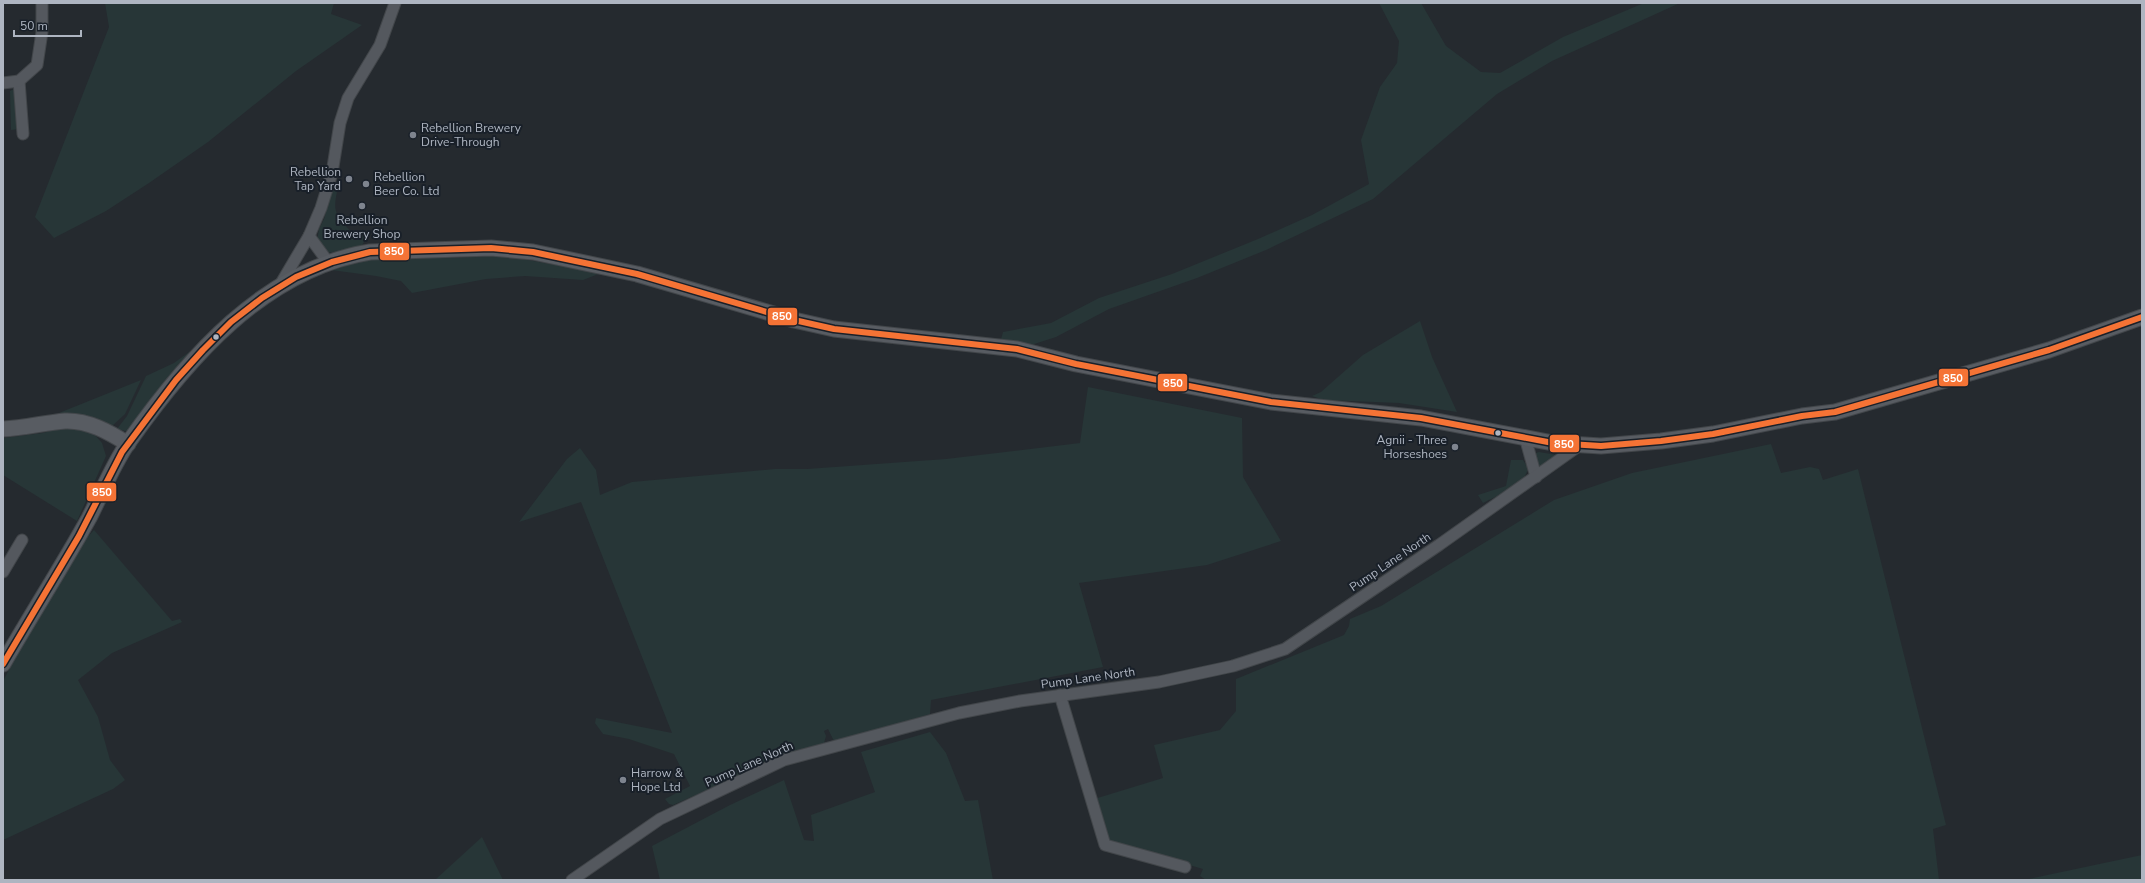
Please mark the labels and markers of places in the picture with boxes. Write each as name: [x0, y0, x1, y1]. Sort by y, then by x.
place label: Rebellion Brewery Drive-Through: [421, 120, 522, 150]
marker: Rebellion Brewery Drive-Through: [408, 130, 418, 140]
place label: Rebellion Tap Yard: [290, 164, 341, 194]
place label: Rebellion Beer Co. Ltd: [374, 169, 440, 199]
marker: Rebellion Tap Yard: [344, 174, 354, 184]
marker: Rebellion Beer Co. Ltd: [361, 179, 371, 189]
marker: Rebellion Brewery Shop: [357, 201, 367, 211]
place label: Rebellion Brewery Shop: [324, 212, 400, 242]
unlabelled marker: [211, 332, 221, 342]
unlabelled marker: [1493, 428, 1503, 438]
place label: Agnii - Three Horseshoes: [1377, 432, 1447, 462]
marker: Agnii - Three Horseshoes: [1450, 442, 1460, 452]
place label: Harrow & Hope Ltd: [631, 765, 684, 795]
marker: Harrow & Hope Ltd: [618, 775, 628, 785]

